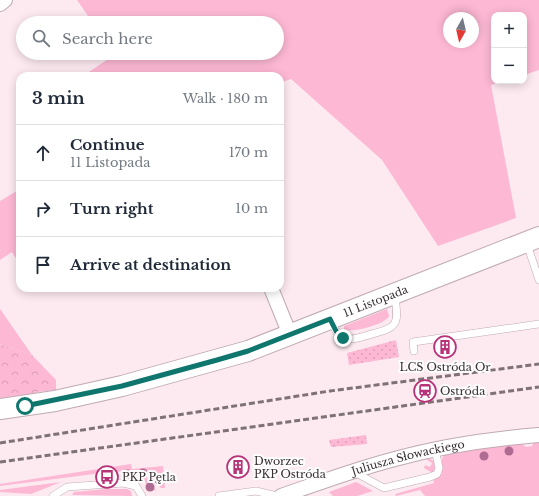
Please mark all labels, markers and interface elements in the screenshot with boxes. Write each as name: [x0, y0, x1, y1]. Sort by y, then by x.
north arrow: [443, 12, 479, 48]
map controls: [491, 12, 527, 84]
button: +: [491, 12, 527, 48]
search box: [16, 16, 284, 60]
icon: search: [30, 27, 52, 49]
text: Search here: [62, 29, 153, 48]
button: −: [491, 48, 527, 84]
text: 3 min: [32, 88, 85, 109]
text: Walk · 180 m: [183, 90, 268, 107]
text: Continue: [70, 135, 145, 154]
icon: ahead: [32, 142, 54, 164]
text: 170 m: [229, 144, 268, 161]
text: 11 Listopada: [70, 154, 151, 171]
icon: right: [32, 198, 54, 220]
text: Turn right: [70, 199, 153, 218]
text: 10 m: [235, 200, 268, 217]
icon: arrive: [32, 254, 54, 276]
text: Arrive at destination: [70, 255, 231, 274]
street label: 11 Listopada: [341, 282, 411, 320]
route end: [334, 329, 352, 347]
building icon: LCS Ostróda Or: [432, 334, 458, 360]
place label: LCS Ostróda Or: [399, 360, 491, 374]
station icon: Ostróda: [412, 378, 438, 404]
place label: Ostróda: [440, 384, 486, 398]
route start: [16, 397, 34, 415]
street label: Juliusza Słowackiego: [348, 437, 466, 479]
building icon: Dworzec PKP Ostróda: [225, 454, 251, 480]
place label: Dworzec PKP Ostróda: [254, 454, 327, 481]
bus stop icon: PKP Pętla: [94, 464, 120, 490]
place label: PKP Pętla: [122, 470, 177, 484]

